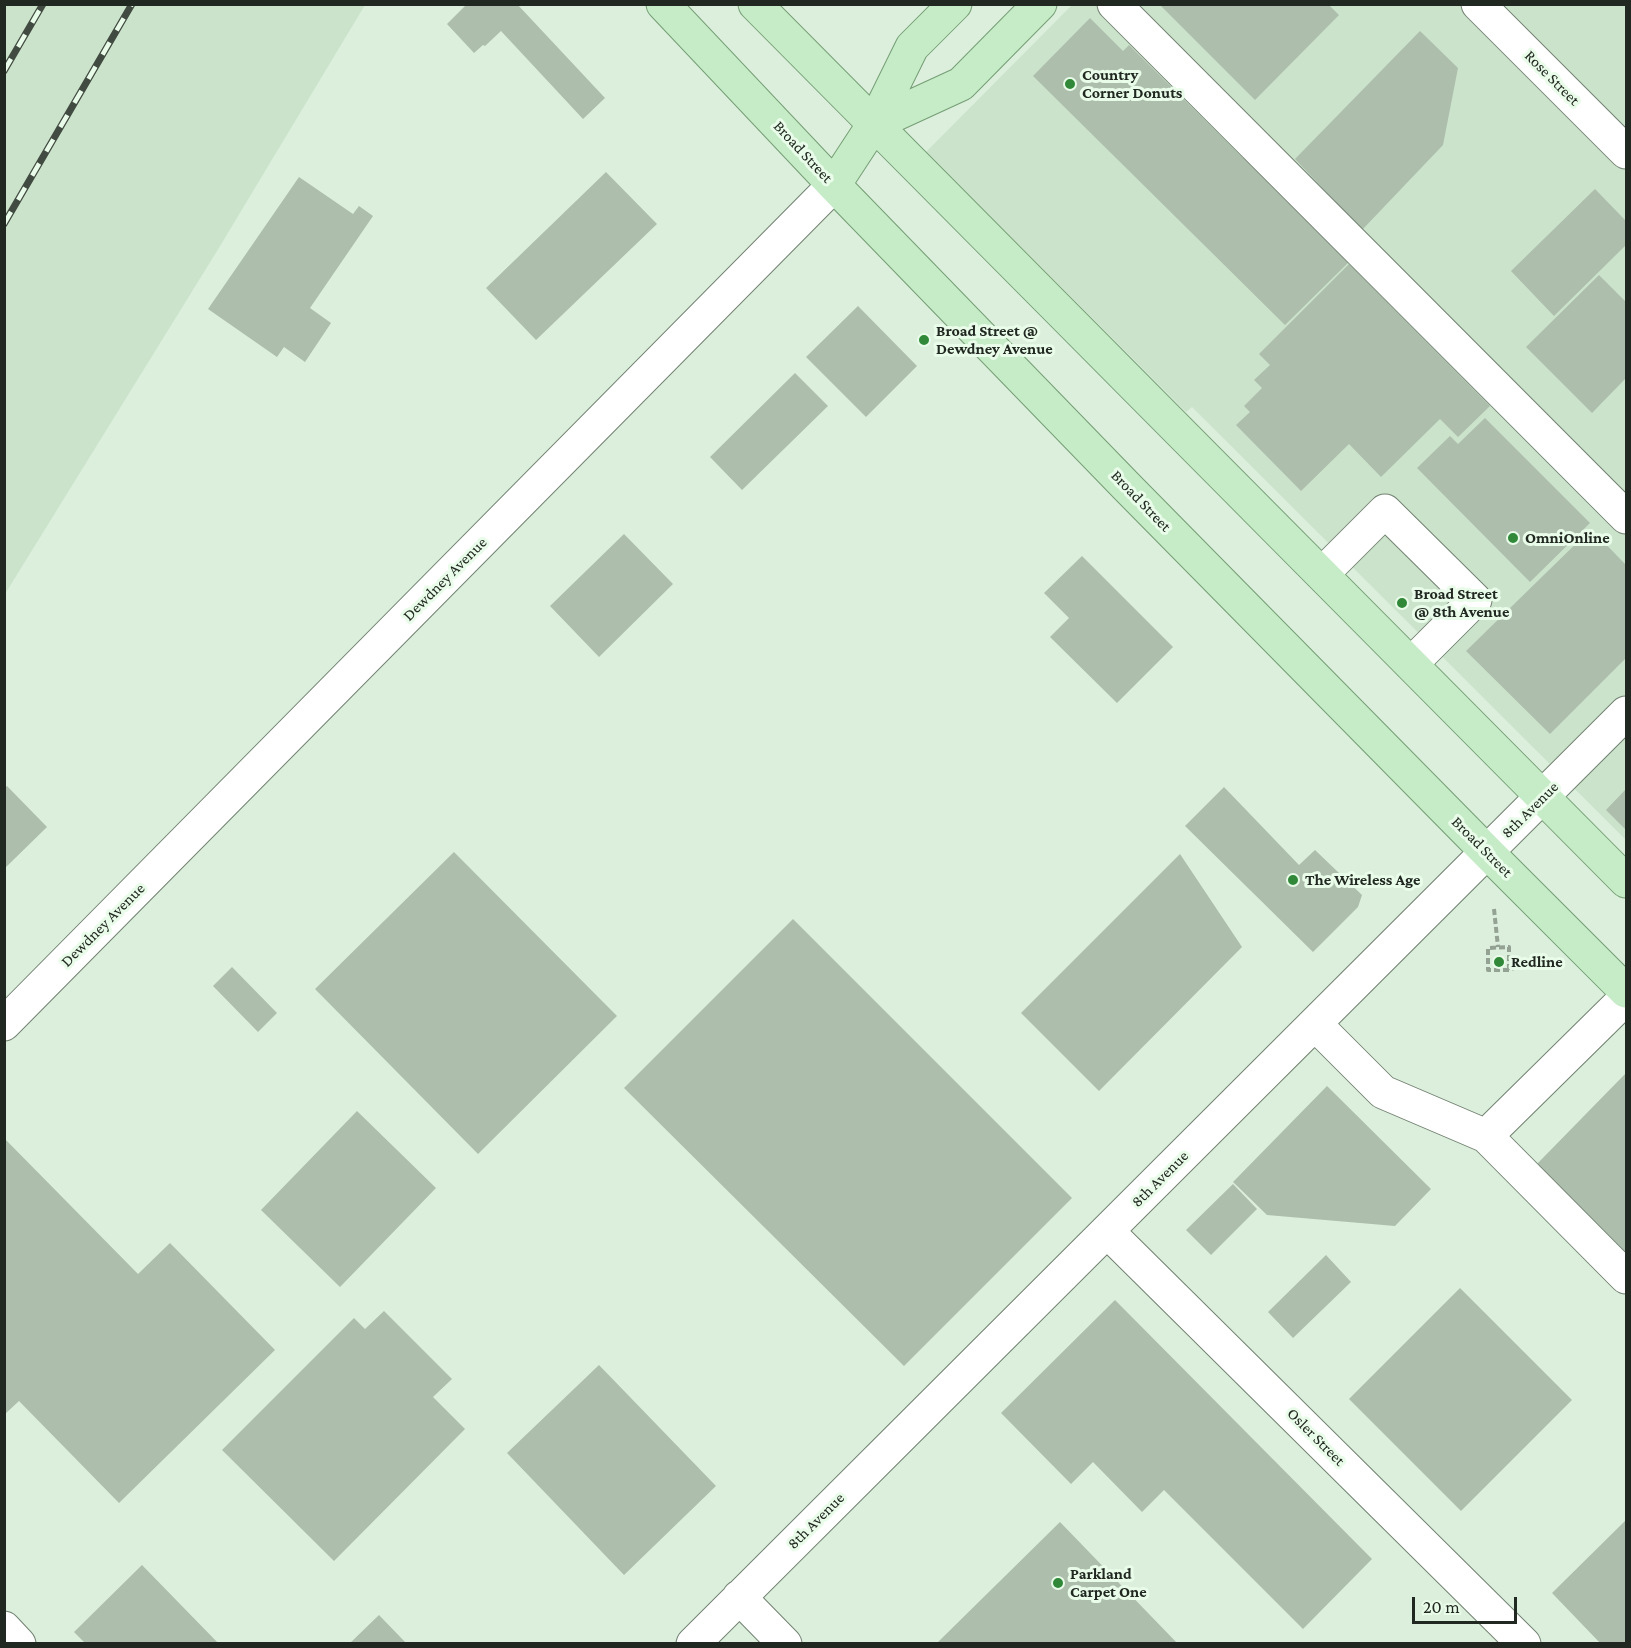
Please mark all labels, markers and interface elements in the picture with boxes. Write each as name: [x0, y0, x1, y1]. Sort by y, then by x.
street label: Rose Street: [1520, 46, 1584, 110]
place label: Country Corner Donuts: [1082, 65, 1182, 103]
marker: Country Corner Donuts: [1063, 77, 1077, 91]
street label: Broad Street: [769, 117, 837, 187]
place label: Broad Street @ Dewdney Avenue: [936, 321, 1053, 359]
marker: Broad Street @ Dewdney Avenue: [917, 333, 931, 347]
street label: Broad Street: [1107, 466, 1175, 536]
place label: OmniOnline: [1525, 528, 1610, 548]
marker: OmniOnline: [1506, 531, 1520, 545]
street label: Dewdney Avenue: [399, 533, 491, 625]
place label: Broad Street @ 8th Avenue: [1414, 584, 1509, 622]
marker: Broad Street @ 8th Avenue: [1395, 596, 1409, 610]
street label: 8th Avenue: [1498, 778, 1562, 842]
street label: Broad Street: [1448, 813, 1516, 881]
place label: The Wireless Age: [1305, 870, 1420, 890]
marker: The Wireless Age: [1286, 873, 1300, 887]
street label: Dewdney Avenue: [57, 879, 149, 971]
place label: Redline: [1511, 952, 1563, 972]
marker: Redline: [1492, 955, 1506, 969]
street label: 8th Avenue: [1128, 1147, 1192, 1211]
street label: Osler Street: [1283, 1404, 1349, 1470]
street label: 8th Avenue: [784, 1489, 848, 1553]
place label: Parkland Carpet One: [1070, 1564, 1147, 1602]
marker: Parkland Carpet One: [1051, 1576, 1065, 1590]
scale bar: [1415, 1585, 1520, 1623]
text: 20 m: [1423, 1597, 1460, 1617]

